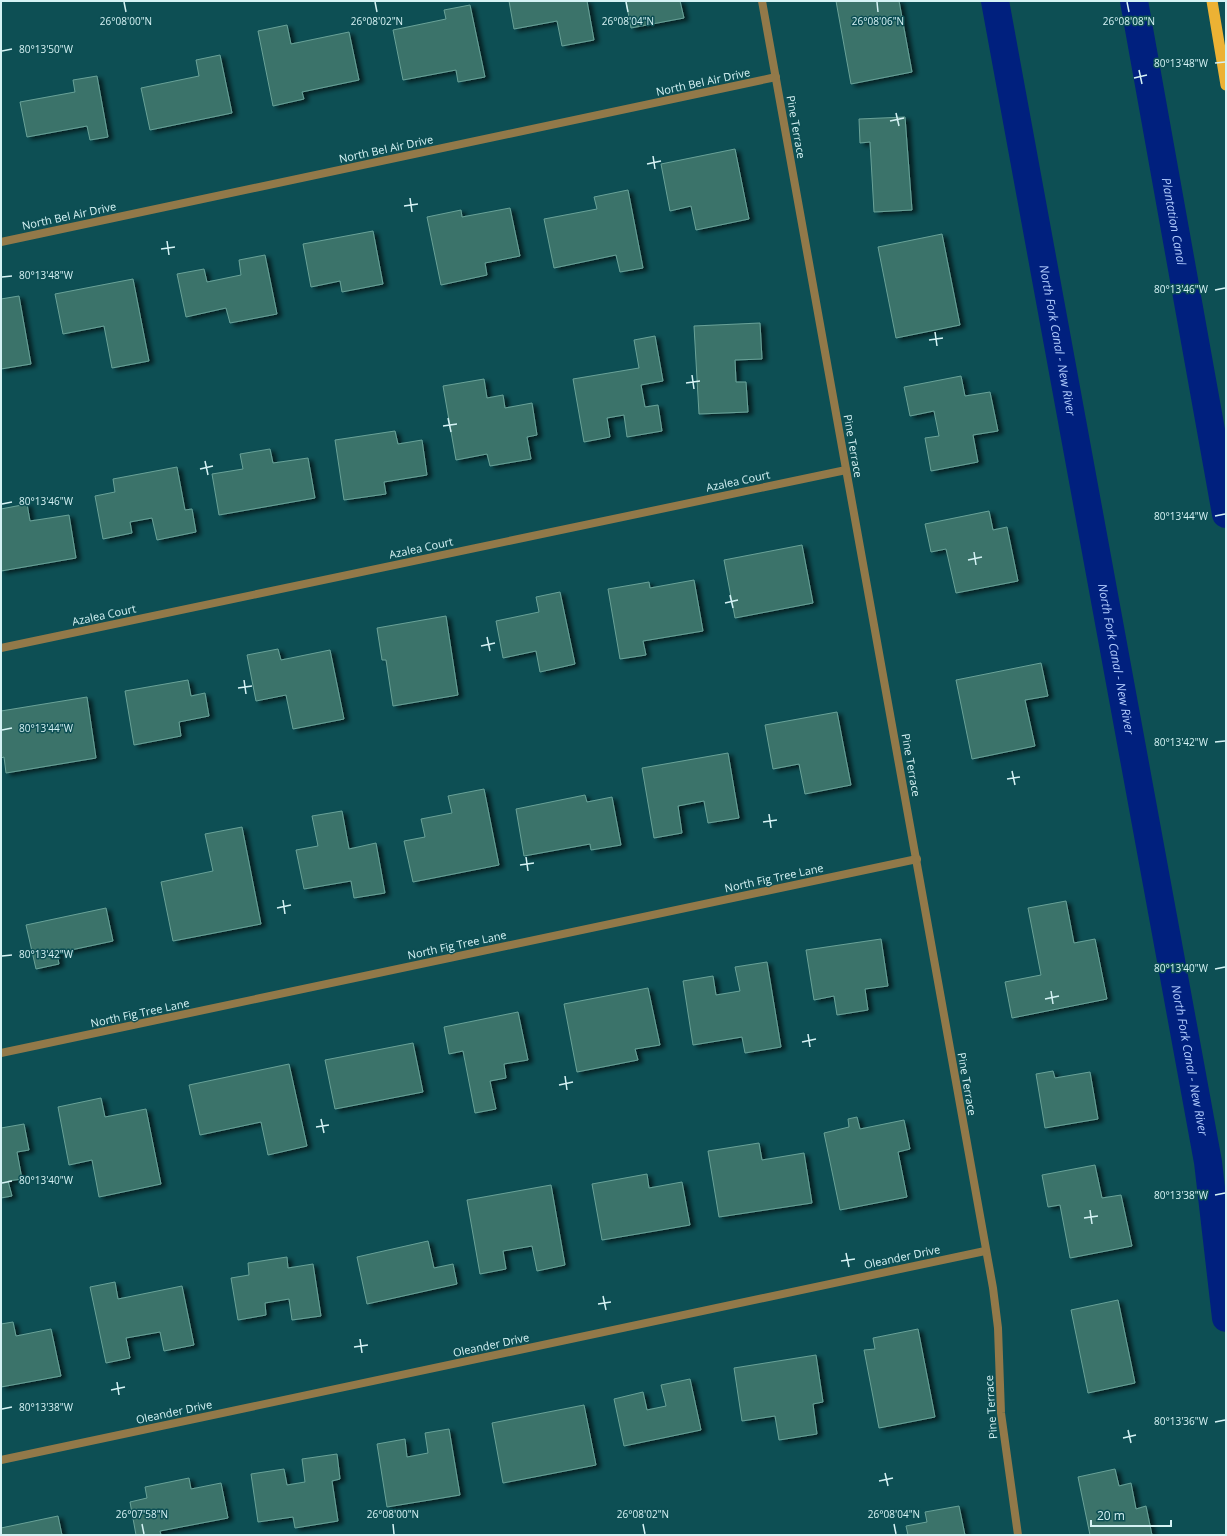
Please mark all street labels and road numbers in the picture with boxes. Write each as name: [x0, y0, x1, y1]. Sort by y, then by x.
street label: North Bel Air Drive: [654, 64, 751, 99]
street label: Pine Terrace: [784, 94, 809, 160]
street label: North Bel Air Drive: [337, 131, 434, 166]
street label: North Bel Air Drive: [20, 198, 117, 233]
street label: Pine Terrace: [841, 413, 866, 479]
street label: Azalea Court: [705, 466, 771, 495]
street label: Azalea Court: [388, 533, 454, 562]
street label: Azalea Court: [71, 600, 137, 629]
street label: Pine Terrace: [899, 732, 924, 798]
street label: North Fig Tree Lane: [723, 860, 825, 895]
street label: North Fig Tree Lane: [406, 927, 508, 962]
street label: North Fig Tree Lane: [89, 995, 191, 1030]
street label: Pine Terrace: [955, 1051, 980, 1117]
street label: Oleander Drive: [862, 1241, 941, 1272]
street label: Oleander Drive: [451, 1329, 530, 1360]
street label: Pine Terrace: [981, 1375, 1000, 1439]
street label: Oleander Drive: [134, 1396, 213, 1427]

